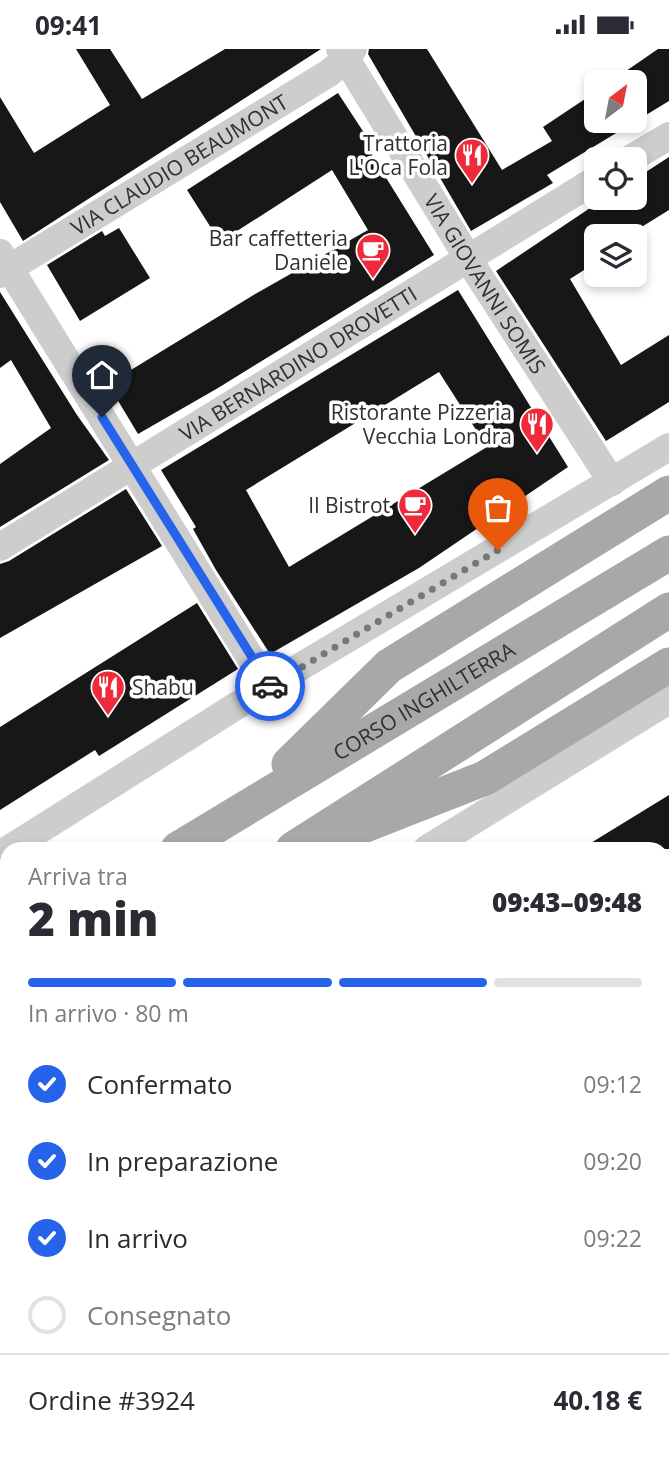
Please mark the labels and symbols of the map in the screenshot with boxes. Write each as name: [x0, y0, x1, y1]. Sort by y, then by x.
north arrow: [584, 70, 648, 133]
street label: VIA CLAUDIO BEAUMONT: [66, 87, 293, 241]
place label: Trattoria L'Oca Fola: [348, 129, 448, 181]
restaurant icon: Trattoria L'Oca Fola: [453, 136, 491, 185]
street label: VIA GIOVANNI SOMIS: [418, 189, 552, 379]
place label: Bar caffetteria Daniele: [209, 224, 348, 276]
cafe icon: Bar caffetteria Daniele: [354, 231, 392, 280]
street label: VIA BERNARDINO DROVETTI: [174, 280, 422, 447]
pin: [72, 345, 132, 417]
place label: Ristorante Pizzeria Vecchia Londra: [331, 398, 512, 450]
restaurant icon: Ristorante Pizzeria Vecchia Londra: [518, 405, 556, 454]
pin: [468, 478, 528, 550]
cafe icon: Il Bistrot: [396, 486, 434, 535]
place label: Il Bistrot: [308, 491, 390, 519]
street label: CORSO INGHILTERRA: [328, 635, 521, 766]
courier: [235, 651, 305, 721]
restaurant icon: Shabu: [89, 668, 127, 717]
place label: Shabu: [132, 673, 194, 701]

